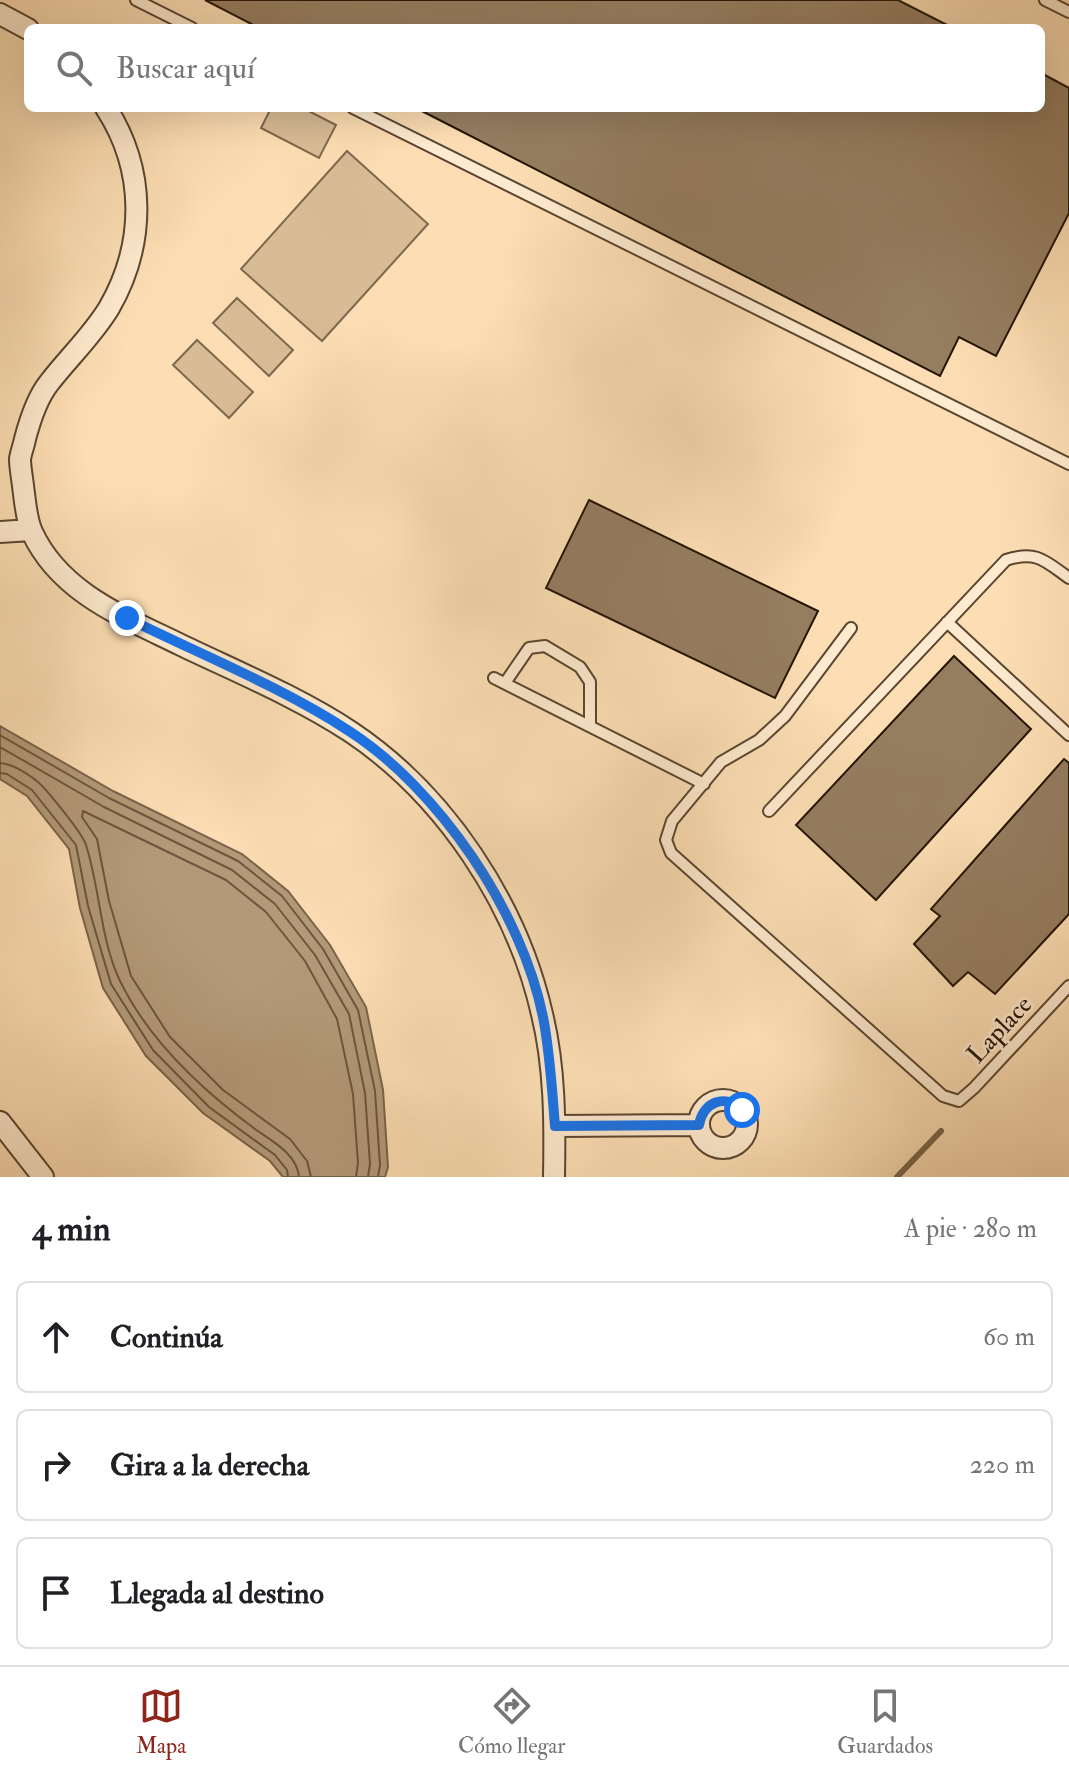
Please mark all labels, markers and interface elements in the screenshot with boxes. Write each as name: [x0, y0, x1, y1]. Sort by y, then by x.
search box: [24, 24, 1045, 112]
icon: search: [52, 46, 96, 90]
text: Buscar aquí: [116, 50, 255, 87]
route end: [109, 600, 145, 636]
street label: Laplace: [960, 989, 1040, 1071]
route start: [724, 1092, 760, 1128]
text: 4 min: [32, 1208, 110, 1251]
text: A pie · 280 m: [904, 1213, 1037, 1245]
icon: ahead: [34, 1315, 78, 1359]
text: Continúa: [110, 1319, 223, 1356]
text: 60 m: [983, 1321, 1035, 1353]
icon: right: [34, 1443, 78, 1487]
text: Gira a la derecha: [110, 1447, 309, 1484]
text: 220 m: [970, 1449, 1035, 1481]
icon: arrive: [34, 1571, 78, 1615]
text: Llegada al destino: [110, 1575, 324, 1612]
tab: Mapa: [136, 1684, 186, 1760]
tab: Cómo llegar: [458, 1684, 565, 1760]
tab: Guardados: [837, 1684, 933, 1760]

